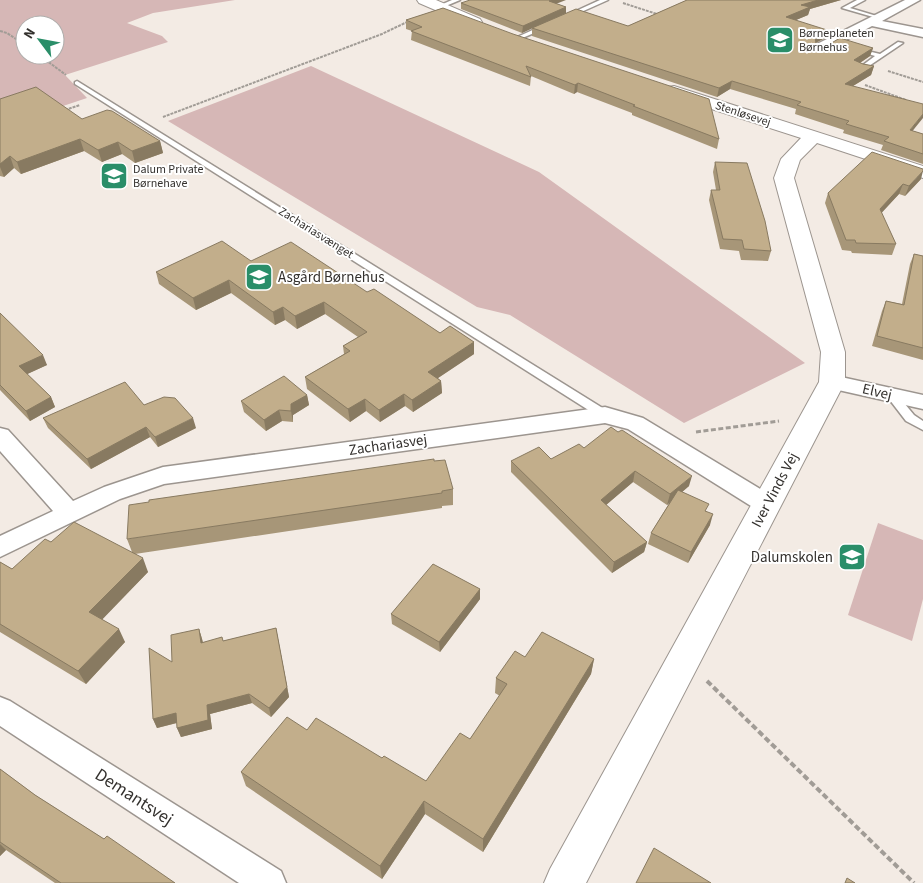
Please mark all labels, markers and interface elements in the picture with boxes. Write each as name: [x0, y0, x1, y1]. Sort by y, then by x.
north arrow: [15, 15, 65, 65]
text: N: [19, 24, 41, 43]
school or university icon: Børneplaneten Børnehus: [765, 25, 795, 55]
place label: Børneplaneten Børnehus: [799, 25, 874, 56]
street label: Stenløsevej: [713, 97, 773, 131]
school or university icon: Dalum Private Børnehave: [99, 161, 129, 191]
place label: Dalum Private Børnehave: [133, 161, 203, 192]
street label: Zachariasvænget: [275, 203, 357, 263]
school or university icon: Asgård Børnehus: [244, 262, 274, 292]
place label: Asgård Børnehus: [278, 267, 384, 288]
street label: Elvej: [860, 378, 894, 406]
street label: Zachariasvej: [348, 429, 428, 461]
street label: Iver Vinds Vej: [746, 449, 804, 531]
school or university icon: Dalumskolen: [837, 542, 867, 572]
place label: Dalumskolen: [751, 547, 833, 568]
street label: Demantsvej: [90, 762, 178, 832]

